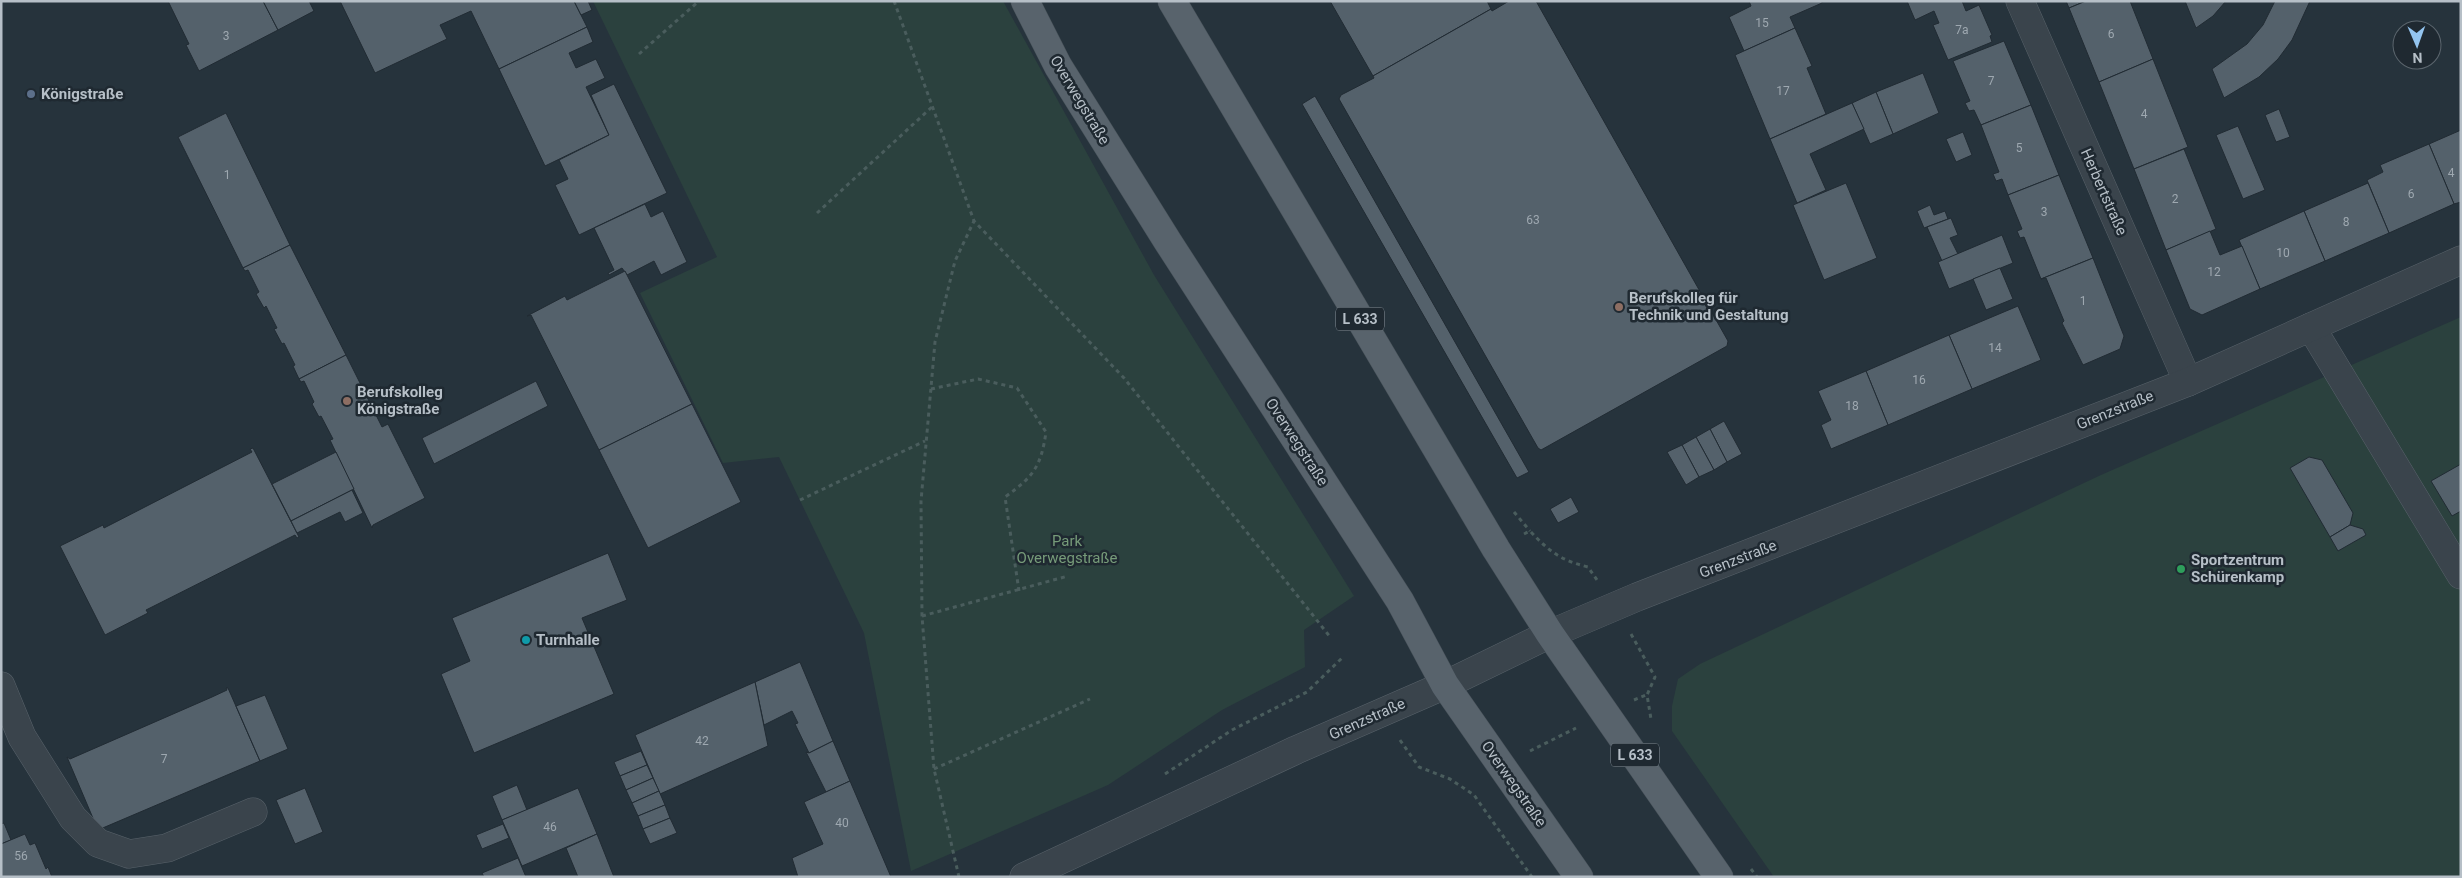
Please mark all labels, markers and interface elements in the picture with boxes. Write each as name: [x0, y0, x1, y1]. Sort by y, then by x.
house number: 15: [1755, 16, 1769, 30]
north arrow: [2392, 20, 2442, 70]
house number: 7a: [1955, 23, 1969, 37]
house number: 6: [2108, 27, 2115, 41]
house number: 3: [223, 29, 229, 43]
text: N: [2412, 50, 2423, 66]
street label: Overwegstraße: [1046, 52, 1114, 148]
house number: 7: [1988, 74, 1995, 88]
house number: 17: [1776, 84, 1790, 98]
place label: Königstraße: [41, 85, 123, 103]
marker: Königstraße: [25, 88, 37, 100]
house number: 4: [2141, 107, 2148, 121]
house number: 5: [2016, 141, 2023, 155]
street label: Herbertstraße: [2077, 146, 2131, 238]
house number: 4: [2448, 166, 2455, 180]
house number: 1: [224, 168, 230, 182]
house number: 6: [2408, 187, 2415, 201]
house number: 2: [2172, 192, 2179, 206]
house number: 3: [2041, 205, 2047, 219]
house number: 63: [1526, 213, 1540, 227]
house number: 8: [2343, 215, 2350, 229]
house number: 10: [2276, 246, 2290, 260]
house number: 12: [2207, 265, 2221, 279]
place label: Berufskolleg für Technik und Gestaltung: [1629, 289, 1789, 324]
house number: 1: [2080, 294, 2086, 308]
marker: Berufskolleg für Technik und Gestaltung: [1613, 301, 1625, 313]
road number: L 633: [1336, 308, 1384, 330]
house number: 14: [1988, 341, 2002, 355]
house number: 16: [1912, 373, 1926, 387]
place label: Berufskolleg Königstraße: [357, 383, 443, 418]
street label: Grenzstraße: [2074, 386, 2156, 434]
marker: Berufskolleg Königstraße: [341, 395, 353, 407]
street label: Overwegstraße: [1262, 395, 1332, 489]
house number: 18: [1845, 399, 1859, 413]
park label: Park Overwegstraße: [1017, 532, 1117, 567]
street label: Grenzstraße: [1697, 536, 1779, 582]
place label: Sportzentrum Schürenkamp: [2191, 551, 2284, 586]
marker: Sportzentrum Schürenkamp: [2175, 563, 2187, 575]
place label: Turnhalle: [536, 631, 600, 649]
marker: Turnhalle: [520, 634, 532, 646]
street label: Grenzstraße: [1326, 694, 1408, 744]
house number: 42: [695, 734, 709, 748]
street label: Overwegstraße: [1478, 738, 1550, 830]
road number: L 633: [1611, 744, 1659, 766]
house number: 7: [161, 752, 168, 766]
house number: 40: [835, 816, 849, 830]
house number: 46: [543, 820, 557, 834]
house number: 56: [14, 849, 28, 863]

